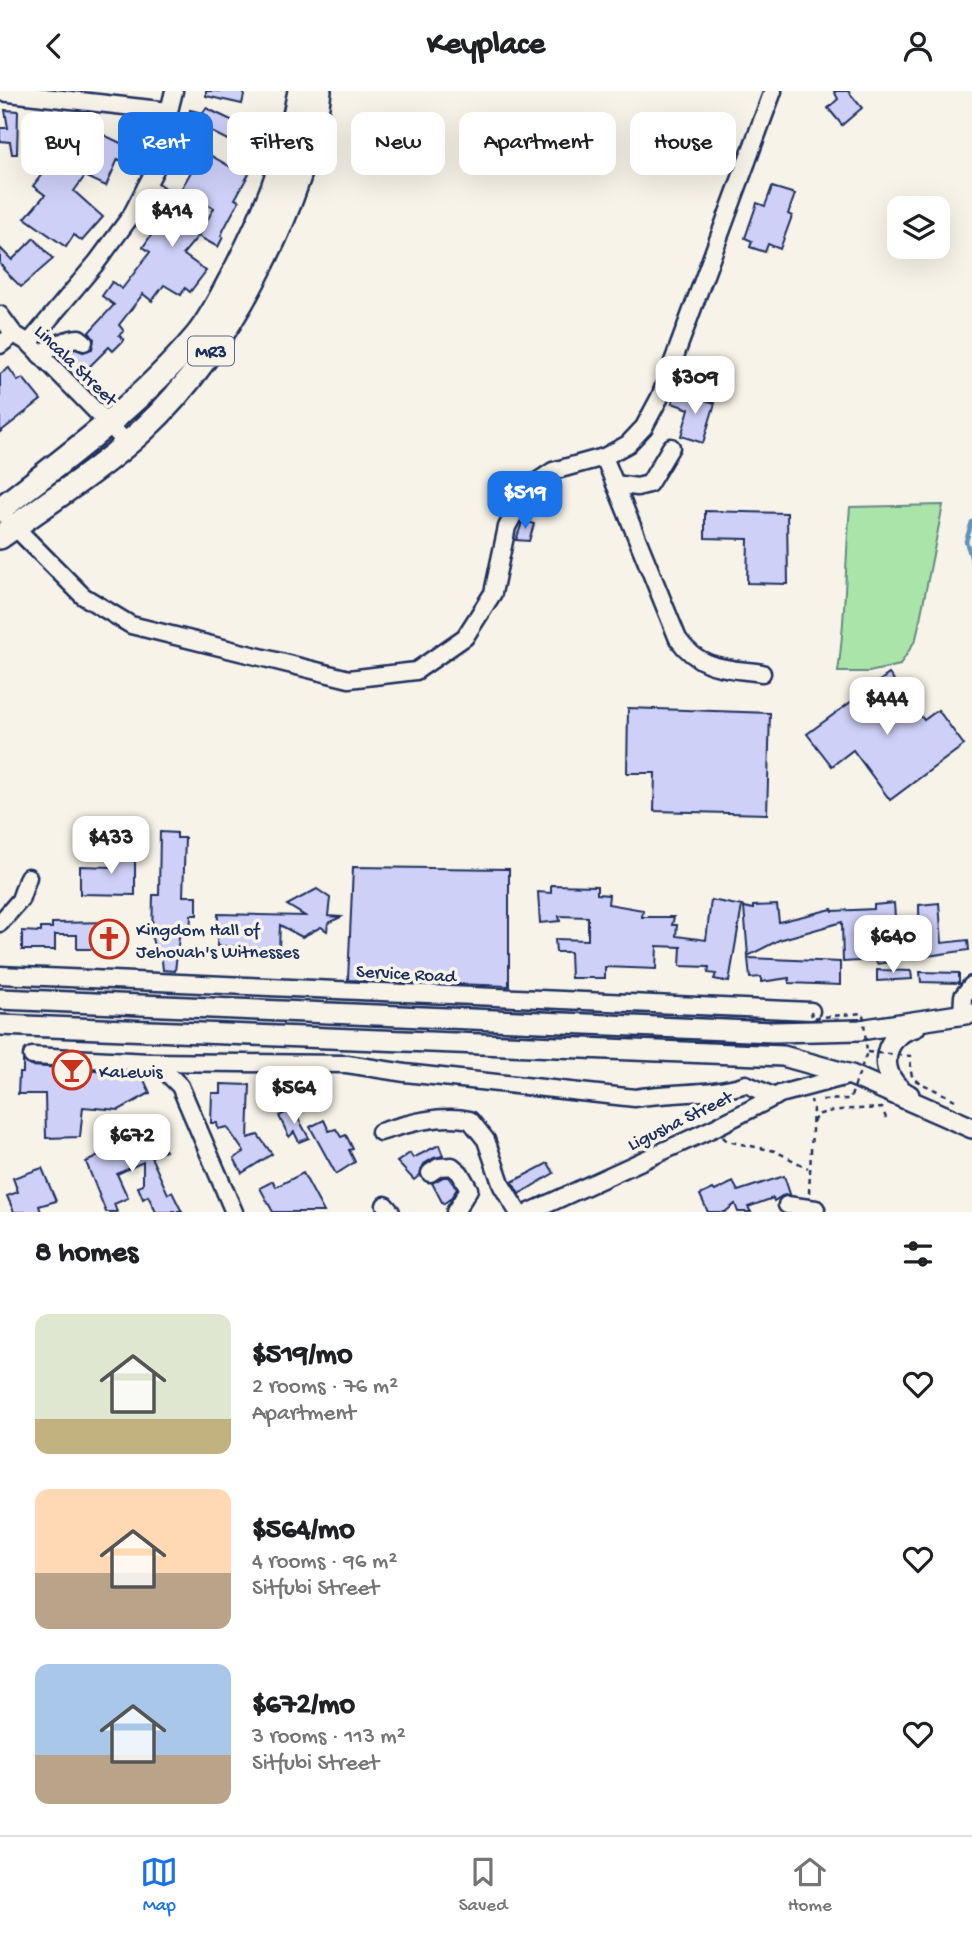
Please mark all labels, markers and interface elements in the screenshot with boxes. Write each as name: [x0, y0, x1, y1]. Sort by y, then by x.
icon: back: [35, 27, 73, 65]
text: Keyplace: [427, 27, 545, 65]
icon: person: [899, 27, 937, 65]
chip: Buy: [21, 112, 104, 175]
chip: Rent: [118, 112, 213, 175]
chip: Filters: [227, 112, 337, 175]
chip: New: [351, 112, 445, 175]
chip: Apartment: [459, 112, 616, 175]
chip: House: [630, 112, 736, 175]
pin: $414: [131, 190, 213, 249]
map controls: [887, 196, 950, 259]
button: layers: [887, 196, 950, 259]
text: $414: [151, 198, 193, 225]
street label: Lincala Street: [28, 321, 123, 414]
road number: MR3: [188, 337, 234, 365]
pin: $309: [654, 357, 736, 416]
text: $309: [672, 365, 718, 392]
pin: $519: [484, 471, 566, 531]
text: $519: [503, 480, 547, 507]
pin: $444: [846, 677, 928, 737]
text: $444: [866, 686, 908, 713]
pin: $433: [70, 817, 152, 876]
text: $433: [88, 825, 134, 852]
pin: $640: [852, 915, 934, 975]
church icon: Kingdom Hall of Jehovah's Witnesses: [88, 918, 130, 960]
place label: Kingdom Hall of Jehovah's Witnesses: [136, 920, 300, 965]
text: $640: [870, 924, 916, 951]
street label: Service Road: [355, 961, 458, 990]
bar icon: KaLewis: [51, 1049, 93, 1091]
place label: KaLewis: [99, 1062, 164, 1085]
pin: $564: [253, 1067, 335, 1126]
text: $564: [272, 1075, 316, 1102]
street label: Ligusha Street: [624, 1086, 739, 1157]
pin: $672: [91, 1115, 173, 1174]
text: $672: [109, 1123, 155, 1150]
icon: filters: [899, 1235, 937, 1273]
text: 8 homes: [35, 1237, 138, 1272]
text: $519/mo: [252, 1339, 352, 1374]
icon: home: [91, 1342, 175, 1426]
icon: heart: [899, 1365, 937, 1403]
text: 2 rooms · 76 m²: [252, 1374, 398, 1401]
text: Apartment: [252, 1401, 356, 1428]
text: $564/mo: [252, 1514, 355, 1549]
icon: home: [91, 1517, 175, 1601]
icon: heart: [899, 1540, 937, 1578]
text: 4 rooms · 96 m²: [252, 1549, 397, 1576]
text: Sitfubi Street: [252, 1576, 379, 1603]
text: $672/mo: [252, 1689, 355, 1724]
icon: home: [91, 1692, 175, 1776]
icon: heart: [899, 1715, 937, 1753]
text: 3 rooms · 113 m²: [252, 1724, 406, 1751]
text: Sitfubi Street: [252, 1751, 379, 1778]
tab: Map: [140, 1853, 178, 1918]
tab: Saved: [459, 1853, 507, 1918]
tab: Home: [788, 1853, 832, 1918]

